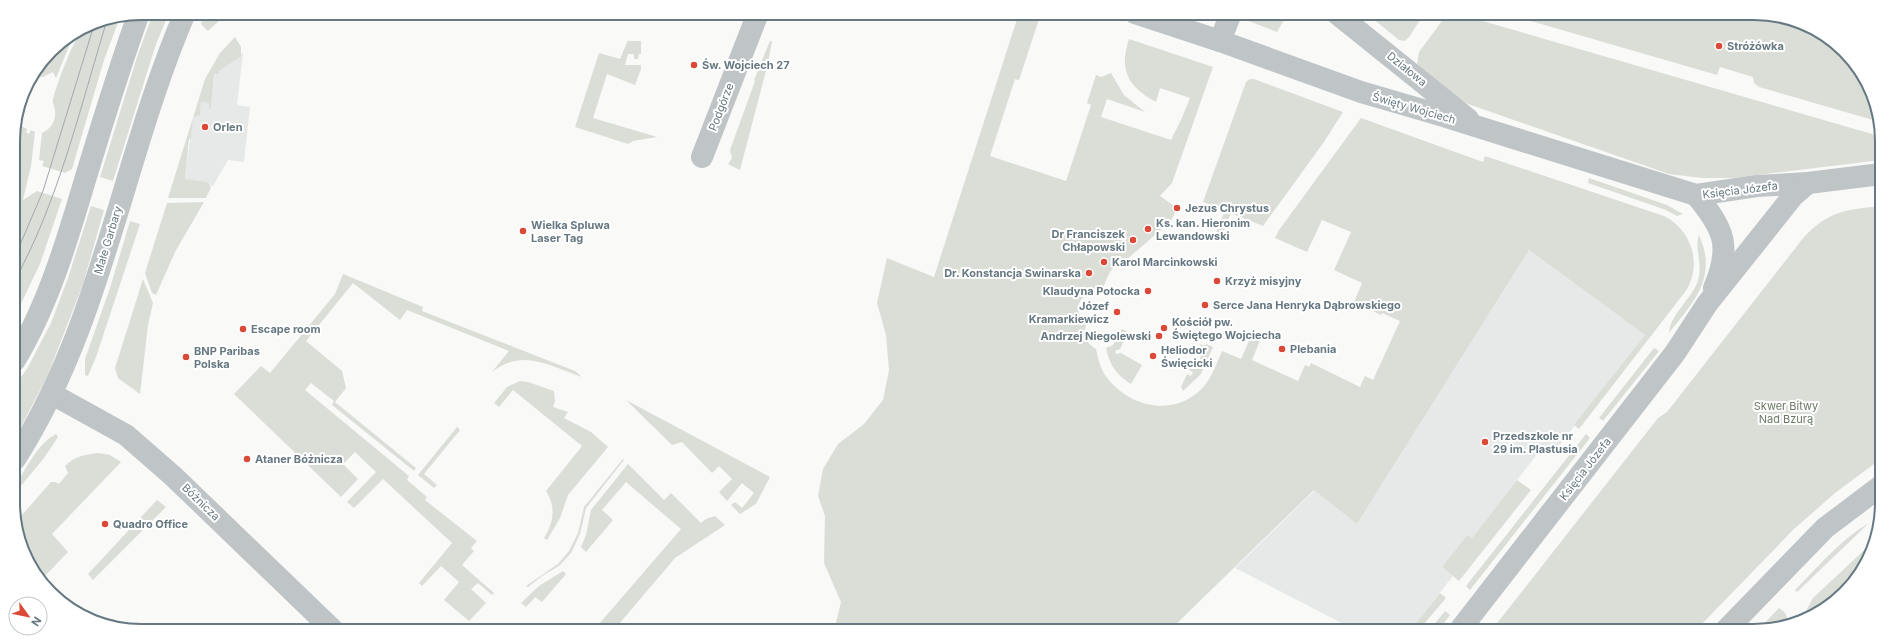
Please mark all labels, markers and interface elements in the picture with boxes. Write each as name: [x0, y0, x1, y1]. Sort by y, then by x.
place label: Stróżówka: [1727, 39, 1784, 53]
marker: Stróżówka: [1714, 41, 1724, 51]
street label: Działowa: [1384, 49, 1430, 89]
place label: Św. Wojciech 27: [702, 58, 790, 72]
marker: Św. Wojciech 27: [689, 60, 699, 70]
street label: Podgórze: [705, 81, 737, 133]
street label: Święty Wojciech: [1371, 89, 1457, 127]
place label: Orlen: [213, 120, 243, 134]
marker: Orlen: [200, 122, 210, 132]
street label: Księcia Józefa: [1702, 178, 1778, 202]
place label: Jezus Chrystus: [1185, 201, 1269, 215]
marker: Jezus Chrystus: [1172, 203, 1182, 213]
street label: Małe Garbary: [91, 204, 125, 276]
place label: Ks. kan. Hieronim Lewandowski: [1156, 216, 1250, 243]
place label: Wielka Spluwa Laser Tag: [531, 218, 610, 245]
marker: Ks. kan. Hieronim Lewandowski: [1143, 224, 1153, 234]
marker: Wielka Spluwa Laser Tag: [518, 226, 528, 236]
place label: Dr Franciszek Chłapowski: [1052, 227, 1126, 254]
marker: Dr Franciszek Chłapowski: [1128, 235, 1138, 245]
place label: Karol Marcinkowski: [1112, 255, 1218, 269]
marker: Karol Marcinkowski: [1099, 257, 1109, 267]
place label: Dr. Konstancja Swinarska: [944, 266, 1081, 280]
marker: Dr. Konstancja Swinarska: [1084, 268, 1094, 278]
place label: Krzyż misyjny: [1225, 274, 1302, 288]
marker: Krzyż misyjny: [1212, 276, 1222, 286]
place label: Klaudyna Potocka: [1043, 284, 1140, 298]
marker: Klaudyna Potocka: [1143, 286, 1153, 296]
place label: Serce Jana Henryka Dąbrowskiego: [1213, 298, 1401, 312]
place label: Józef Kramarkiewicz: [1029, 299, 1110, 326]
marker: Serce Jana Henryka Dąbrowskiego: [1200, 300, 1210, 310]
marker: Józef Kramarkiewicz: [1112, 307, 1122, 317]
place label: Kościół pw. Świętego Wojciecha: [1172, 315, 1281, 342]
place label: Escape room: [251, 322, 321, 336]
marker: Kościół pw. Świętego Wojciecha: [1159, 323, 1169, 333]
marker: Escape room: [238, 324, 248, 334]
place label: Andrzej Niegolewski: [1040, 329, 1151, 343]
marker: Andrzej Niegolewski: [1154, 331, 1164, 341]
place label: Plebania: [1290, 342, 1336, 356]
place label: Heliodor Święcicki: [1161, 343, 1212, 370]
place label: BNP Paribas Polska: [194, 344, 260, 371]
marker: Plebania: [1277, 344, 1287, 354]
marker: Heliodor Święcicki: [1148, 351, 1158, 361]
marker: BNP Paribas Polska: [181, 352, 191, 362]
park label: Skwer Bitwy Nad Bzurą: [1754, 399, 1818, 426]
place label: Przedszkole nr 29 im. Plastusia: [1493, 429, 1578, 456]
street label: Księcia Józefa: [1556, 435, 1614, 503]
marker: Przedszkole nr 29 im. Plastusia: [1480, 437, 1490, 447]
place label: Ataner Bóżnicza: [255, 452, 343, 466]
marker: Ataner Bóżnicza: [242, 454, 252, 464]
street label: Bóżnicza: [179, 481, 223, 523]
place label: Quadro Office: [113, 517, 189, 531]
marker: Quadro Office: [100, 519, 110, 529]
north arrow: [8, 596, 48, 636]
text: N: [28, 614, 45, 629]

